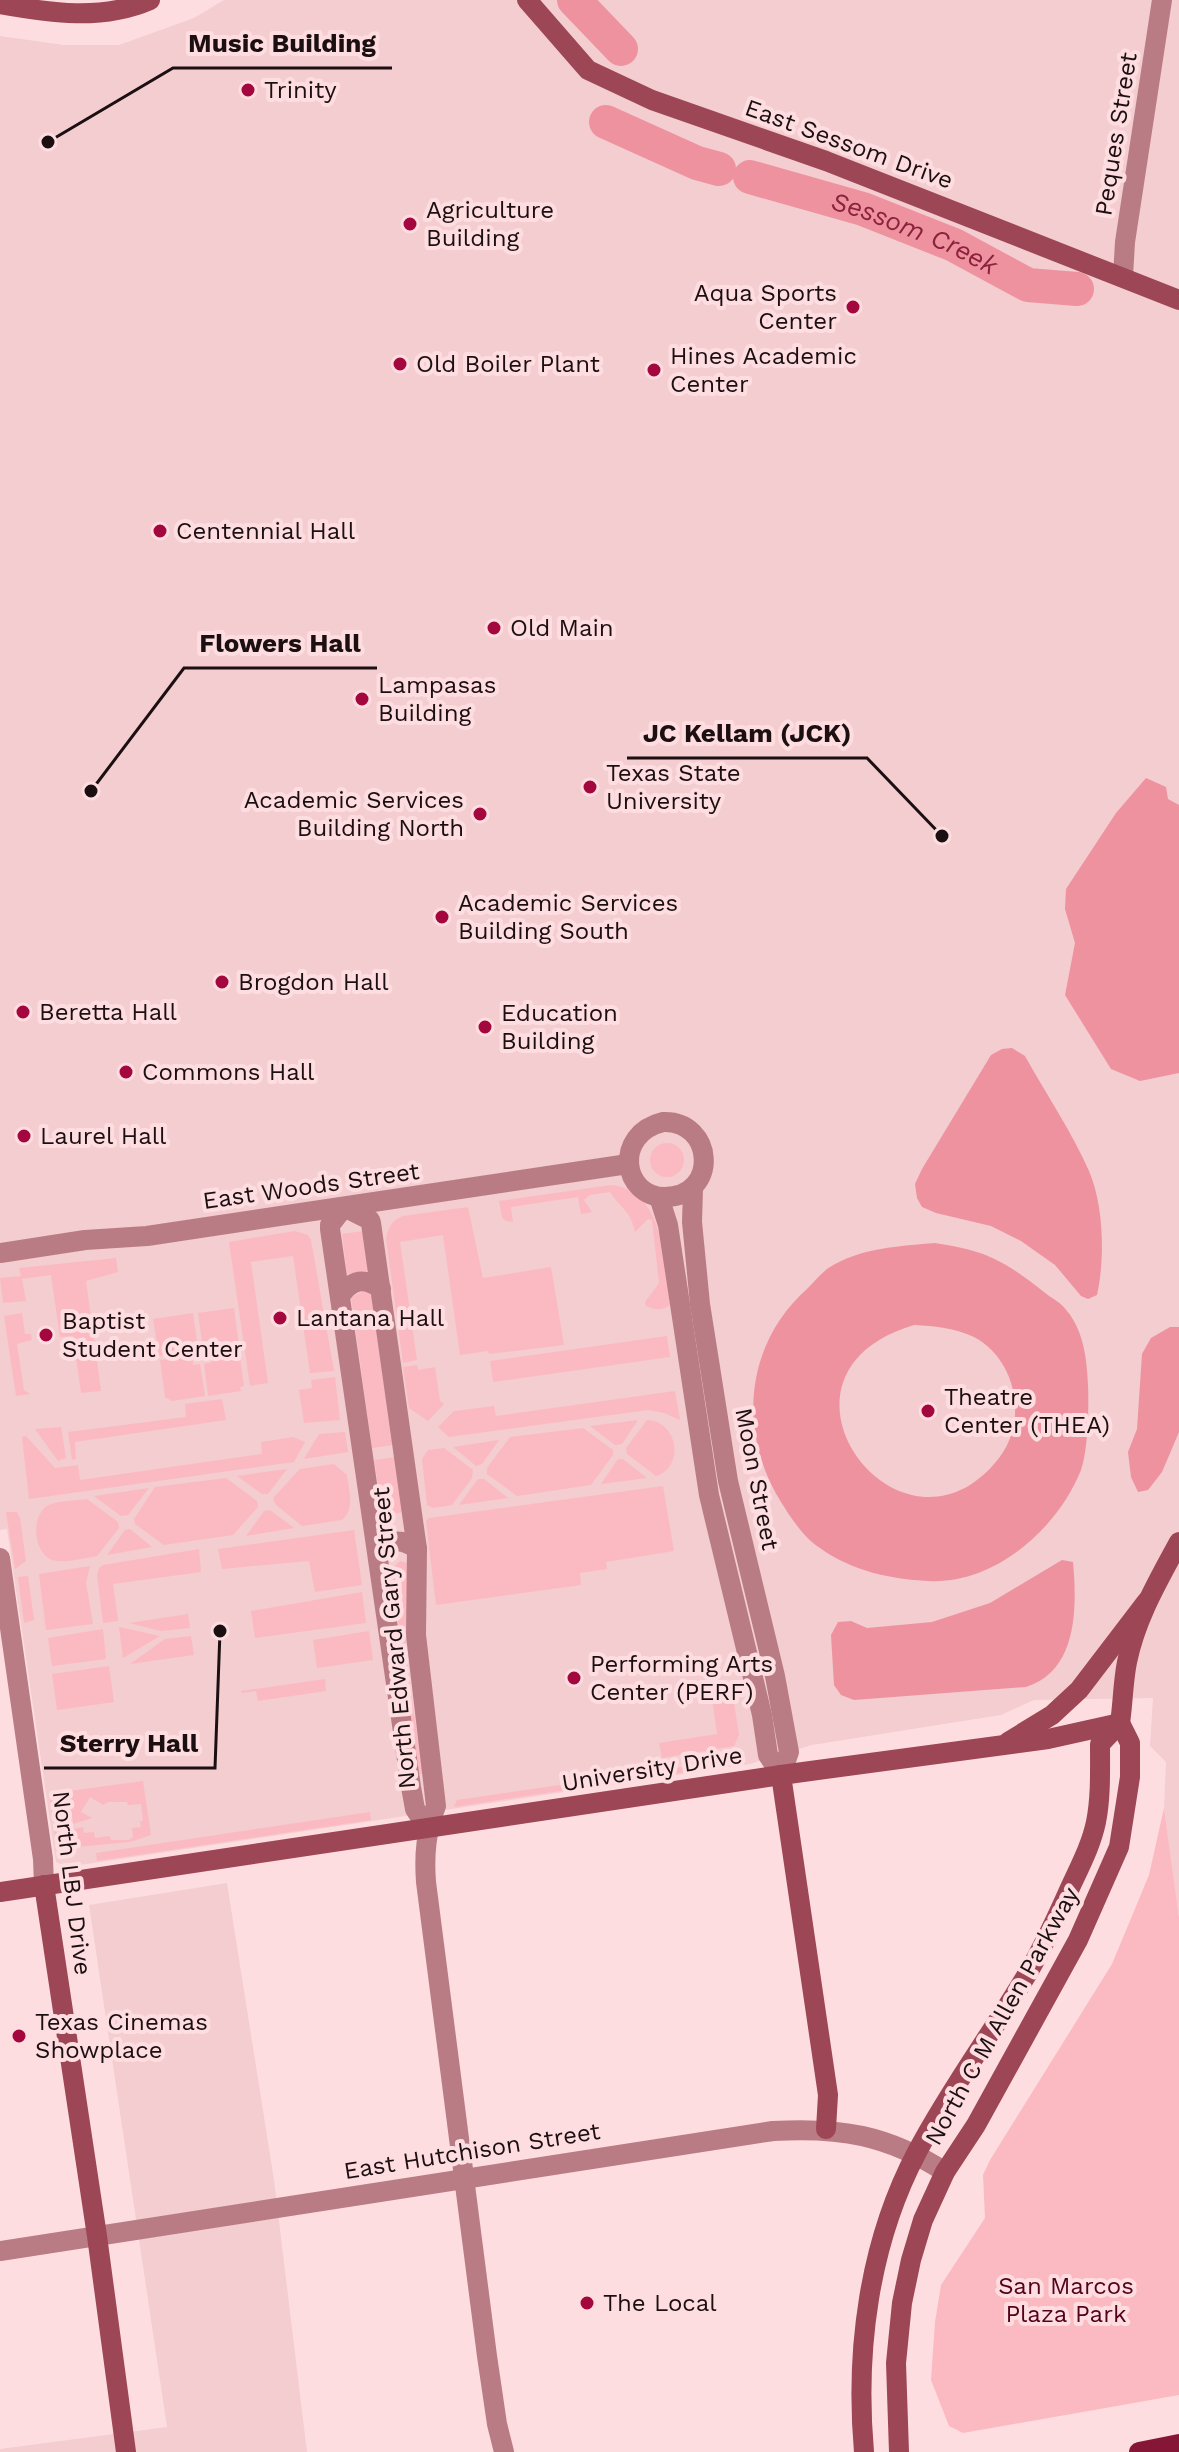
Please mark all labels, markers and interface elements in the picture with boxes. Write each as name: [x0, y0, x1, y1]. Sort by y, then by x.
callout: Music Building: [173, 18, 392, 68]
text: Music Building: [188, 28, 376, 58]
street label: Peques Street: [1089, 50, 1143, 218]
place label: Trinity: [264, 76, 337, 104]
marker: Trinity: [239, 81, 257, 99]
street label: East Sessom Drive: [741, 93, 957, 195]
water label: Sessom Creek: [828, 186, 1004, 281]
place label: Agriculture Building: [426, 196, 554, 252]
marker: Agriculture Building: [401, 215, 419, 233]
place label: Aqua Sports Center: [694, 279, 837, 335]
marker: Aqua Sports Center: [844, 298, 862, 316]
place label: Hines Academic Center: [670, 342, 857, 398]
place label: Old Boiler Plant: [416, 350, 600, 378]
marker: Old Boiler Plant: [391, 355, 409, 373]
marker: Hines Academic Center: [645, 361, 663, 379]
place label: Centennial Hall: [176, 517, 356, 545]
marker: Centennial Hall: [151, 522, 169, 540]
place label: Old Main: [510, 614, 614, 642]
callout: Flowers Hall: [184, 618, 377, 668]
marker: Old Main: [485, 619, 503, 637]
text: Flowers Hall: [199, 628, 361, 658]
place label: Lampasas Building: [378, 671, 496, 727]
marker: Lampasas Building: [353, 690, 371, 708]
callout: JC Kellam (JCK): [627, 708, 867, 758]
text: JC Kellam (JCK): [643, 718, 851, 748]
place label: Texas State University: [606, 759, 741, 815]
marker: Texas State University: [581, 778, 599, 796]
place label: Academic Services Building North: [244, 786, 464, 842]
marker: Academic Services Building North: [471, 805, 489, 823]
place label: Academic Services Building South: [458, 889, 678, 945]
marker: Academic Services Building South: [433, 908, 451, 926]
place label: Brogdon Hall: [238, 968, 389, 996]
marker: Brogdon Hall: [213, 973, 231, 991]
place label: Beretta Hall: [39, 998, 178, 1026]
place label: Education Building: [501, 999, 618, 1055]
marker: Beretta Hall: [14, 1003, 32, 1021]
marker: Education Building: [476, 1018, 494, 1036]
place label: Commons Hall: [142, 1058, 315, 1086]
marker: Commons Hall: [117, 1063, 135, 1081]
place label: Laurel Hall: [40, 1122, 167, 1150]
marker: Laurel Hall: [15, 1127, 33, 1145]
street label: East Woods Street: [201, 1157, 421, 1215]
place label: Lantana Hall: [296, 1304, 445, 1332]
place label: Baptist Student Center: [62, 1307, 243, 1363]
marker: Lantana Hall: [271, 1309, 289, 1327]
marker: Baptist Student Center: [37, 1326, 55, 1344]
place label: Theatre Center (THEA): [944, 1383, 1110, 1439]
marker: Theatre Center (THEA): [919, 1402, 937, 1420]
street label: Moon Street: [729, 1405, 785, 1553]
street label: North Edward Gary Street: [367, 1486, 421, 1790]
place label: Performing Arts Center (PERF): [590, 1650, 773, 1706]
marker: Performing Arts Center (PERF): [565, 1669, 583, 1687]
callout: Sterry Hall: [44, 1718, 215, 1768]
text: Sterry Hall: [60, 1728, 199, 1758]
street label: University Drive: [560, 1741, 744, 1797]
street label: North LBJ Drive: [47, 1789, 97, 1977]
street label: North C M Allen Parkway: [919, 1882, 1085, 2150]
place label: Texas Cinemas Showplace: [35, 2008, 208, 2064]
marker: Texas Cinemas Showplace: [10, 2027, 28, 2045]
street label: East Hutchison Street: [342, 2117, 602, 2185]
park label: San Marcos Plaza Park: [998, 2272, 1134, 2328]
place label: The Local: [603, 2289, 717, 2317]
marker: The Local: [578, 2294, 596, 2312]

